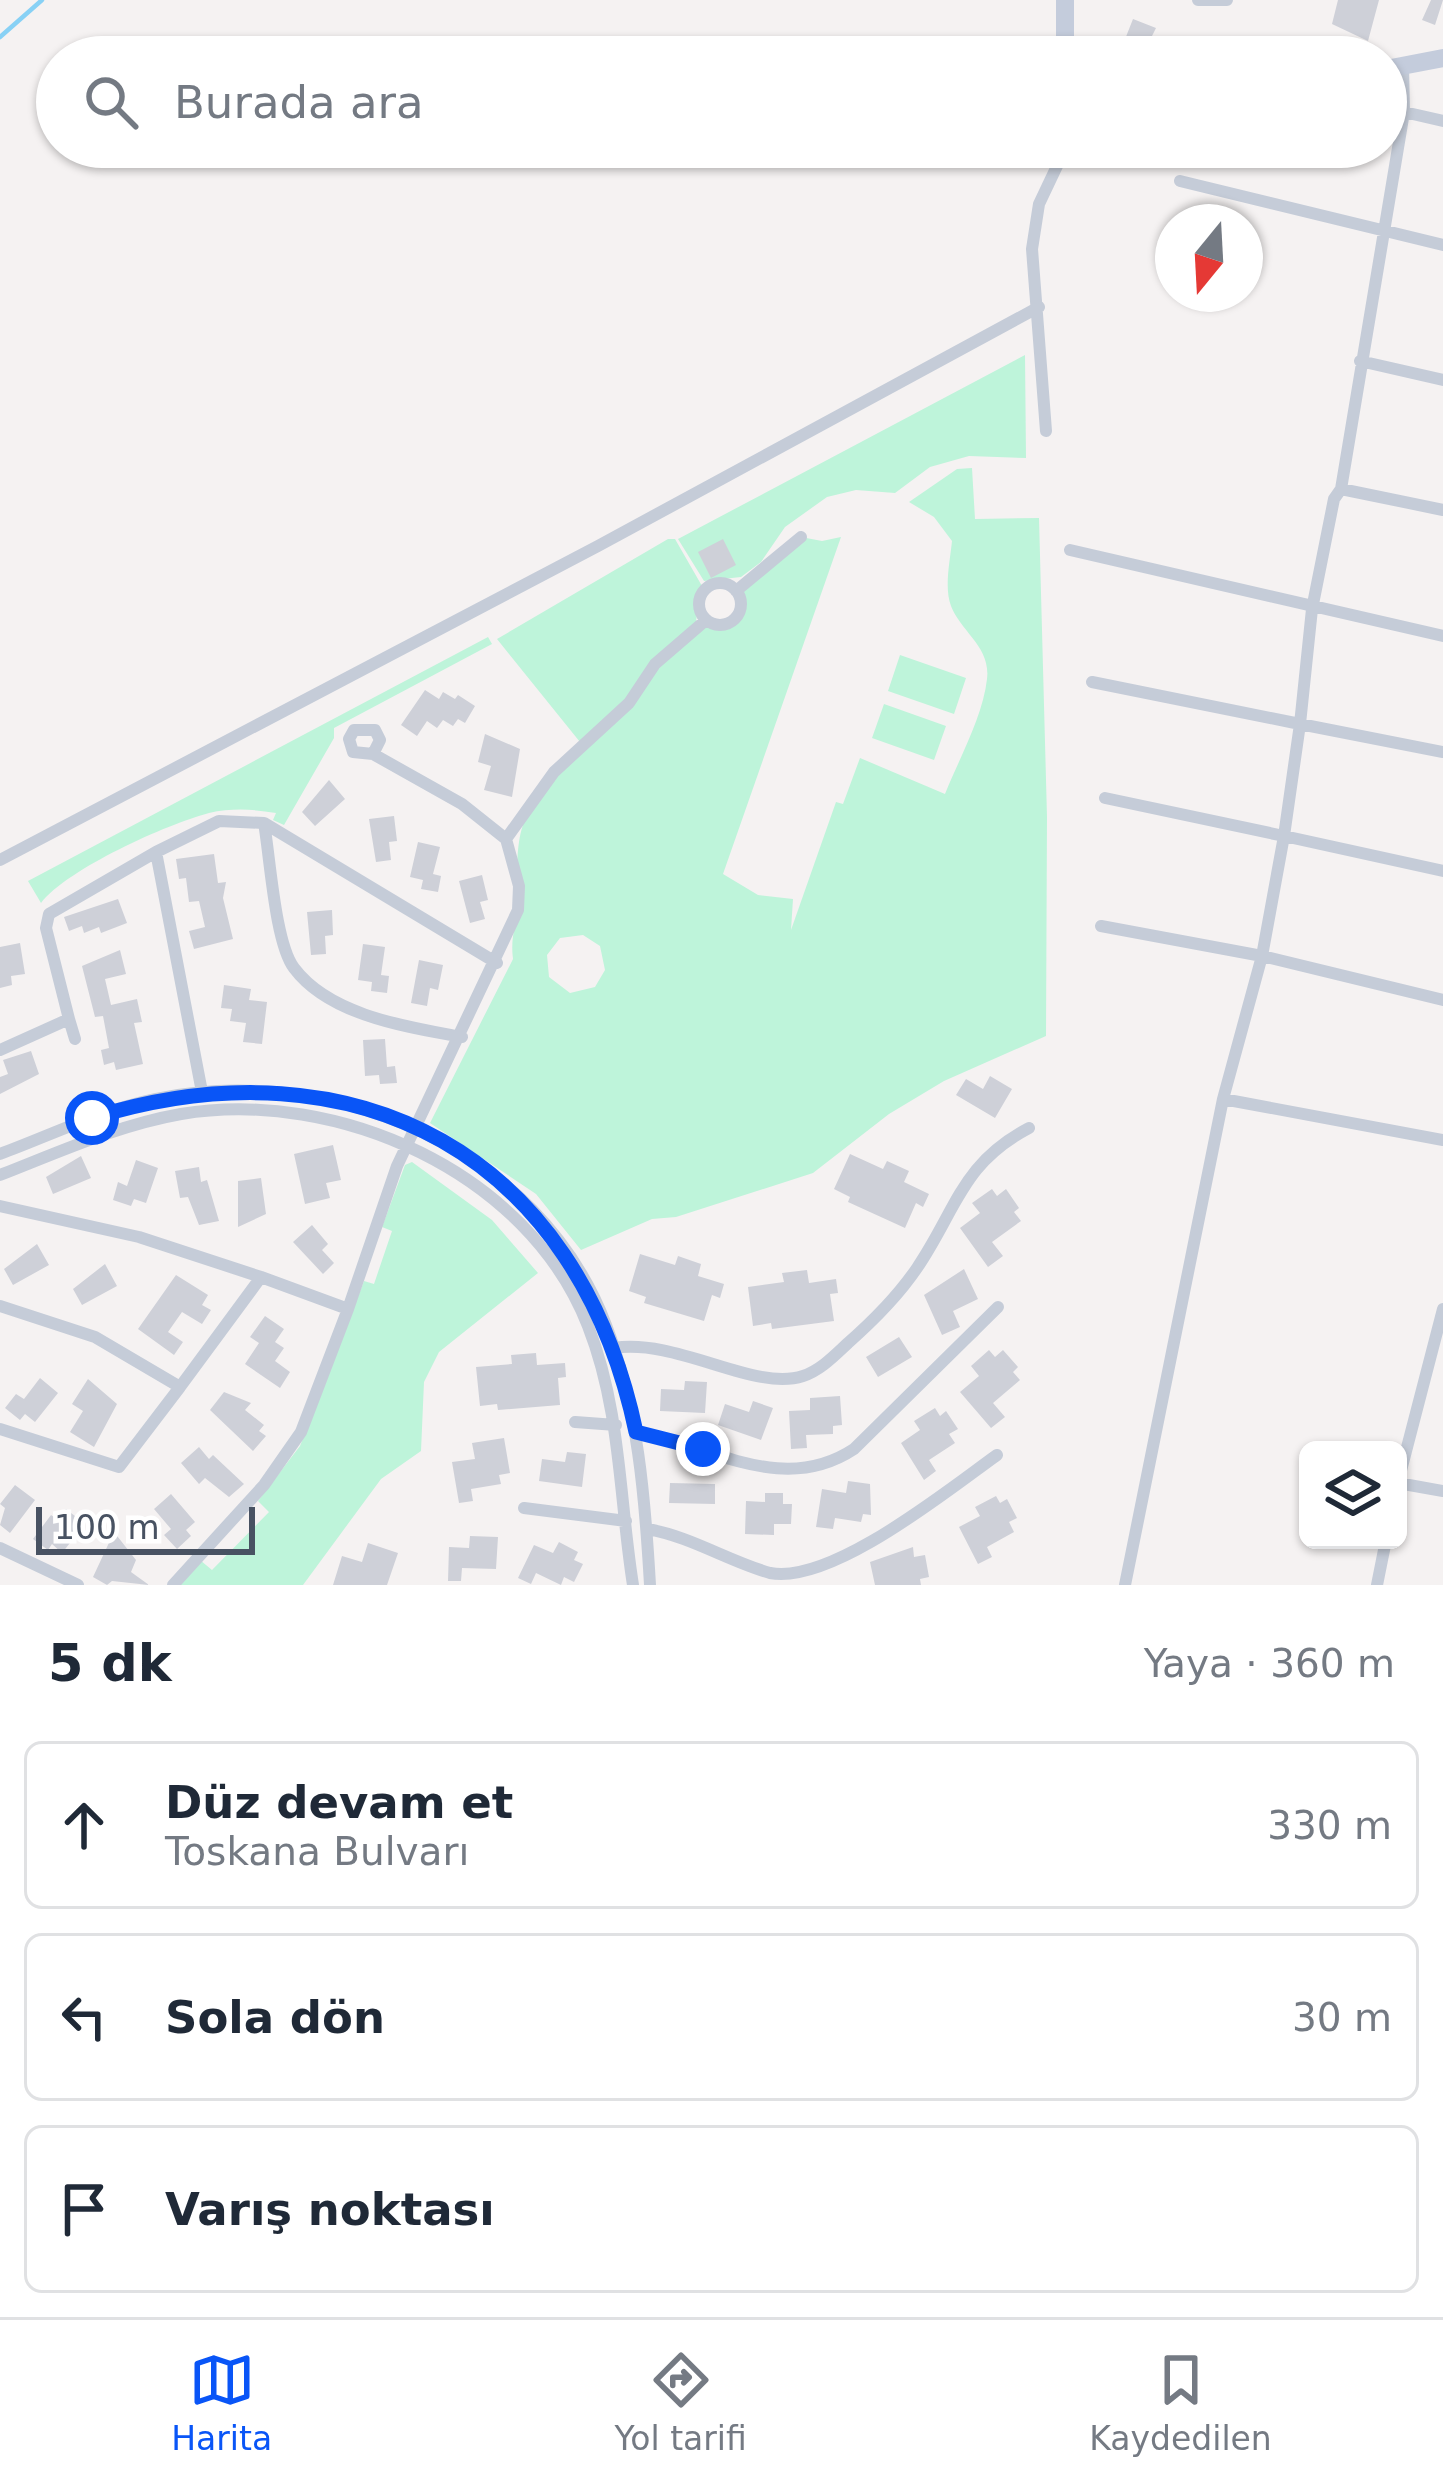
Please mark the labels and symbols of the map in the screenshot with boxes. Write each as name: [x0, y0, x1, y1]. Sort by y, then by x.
north arrow: [1155, 204, 1263, 312]
route start: [65, 1091, 119, 1145]
route end: [676, 1422, 730, 1476]
scale bar: [36, 1501, 255, 1554]

